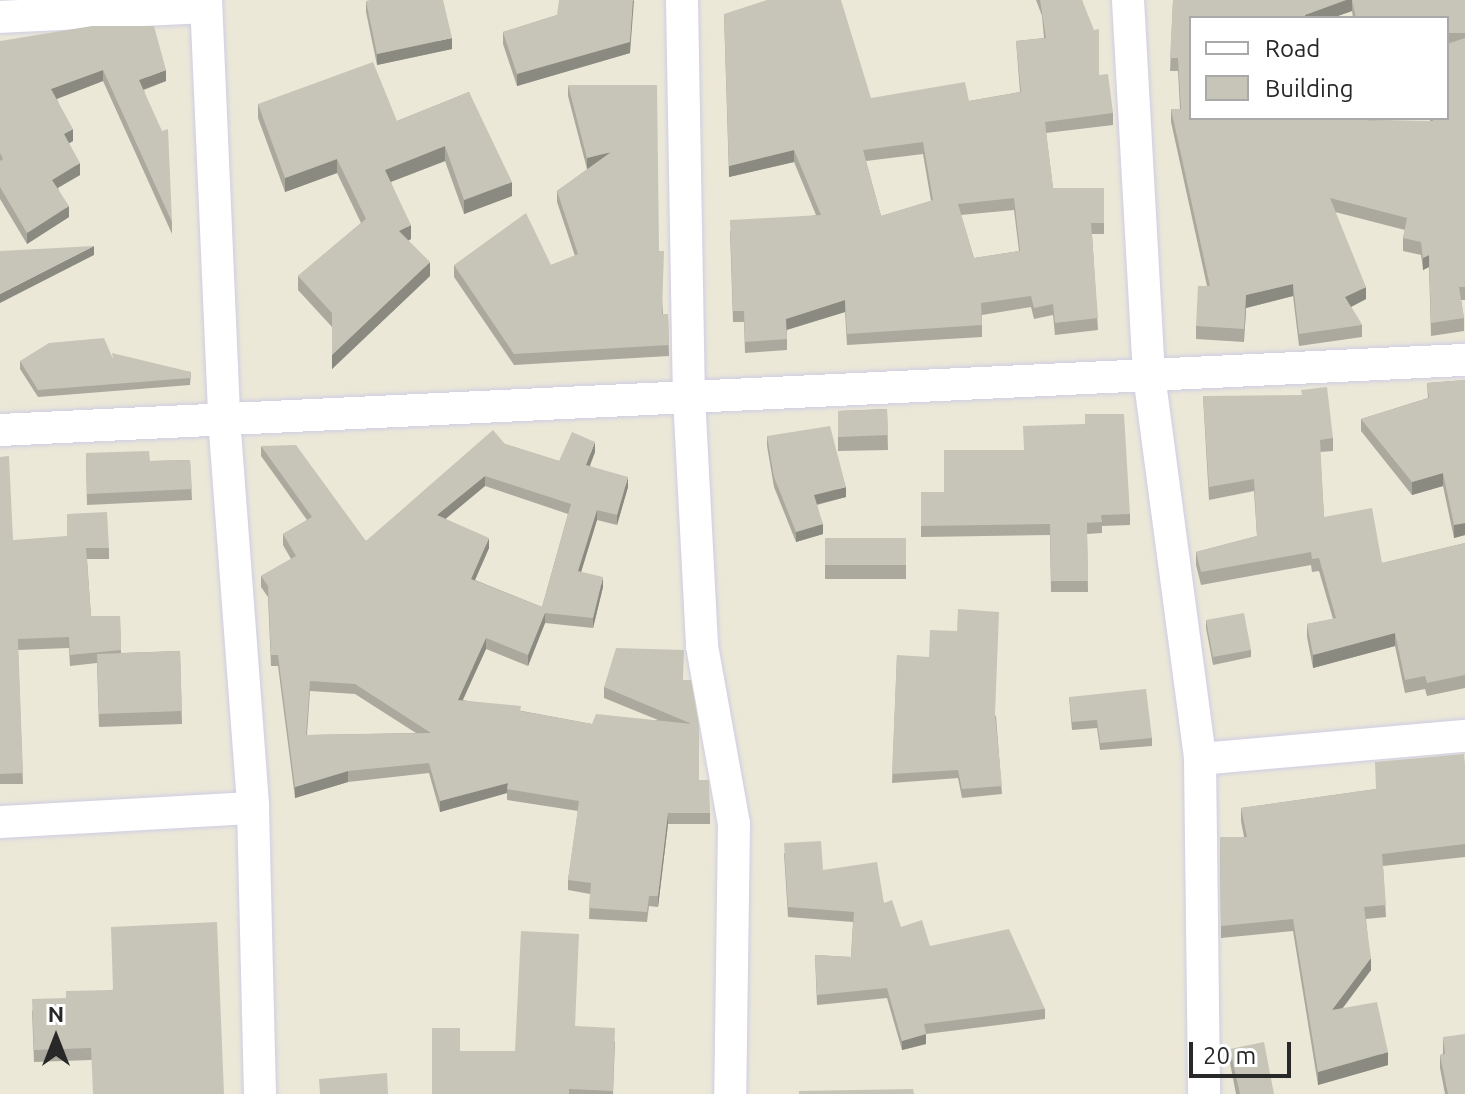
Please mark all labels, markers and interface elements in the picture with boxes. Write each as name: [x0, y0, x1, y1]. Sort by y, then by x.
legend: [1189, 16, 1449, 120]
text: Road: [1265, 35, 1320, 62]
text: Building: [1265, 75, 1353, 102]
north arrow: [16, 998, 96, 1078]
text: N: [48, 1001, 64, 1026]
scale bar: [1193, 1026, 1295, 1076]
text: 20 m: [1203, 1042, 1256, 1069]

